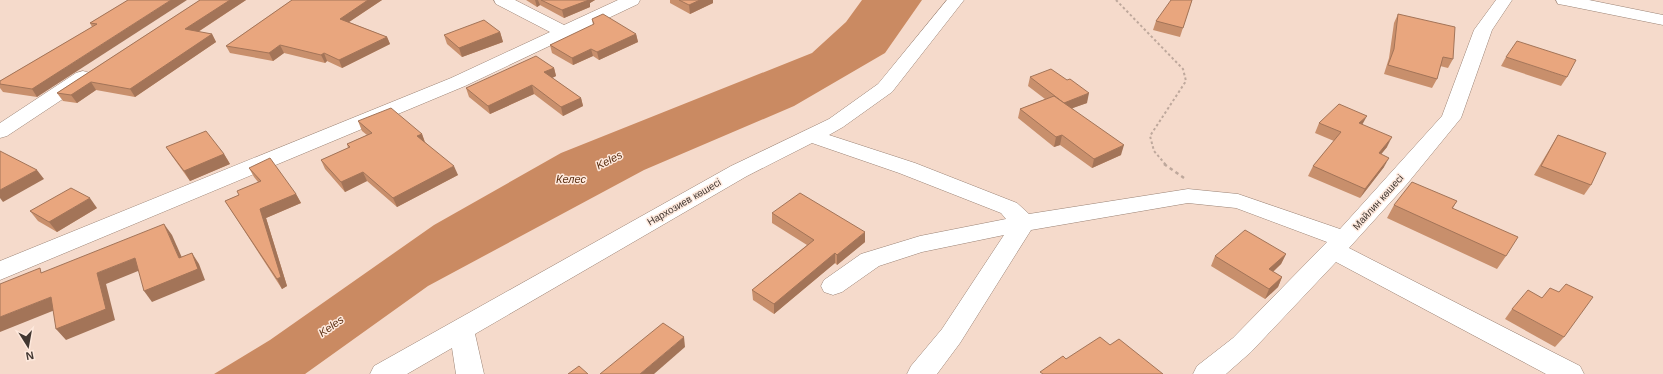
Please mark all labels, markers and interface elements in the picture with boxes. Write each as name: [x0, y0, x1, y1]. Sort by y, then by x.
water label: Keles: [594, 148, 624, 172]
street label: Майлин көшесі: [1350, 172, 1406, 232]
water label: Келес: [556, 173, 586, 185]
street label: Нархозиев көшесі: [645, 176, 723, 228]
water label: Keles: [316, 313, 346, 339]
north arrow: [8, 326, 48, 366]
text: N: [25, 349, 35, 362]

